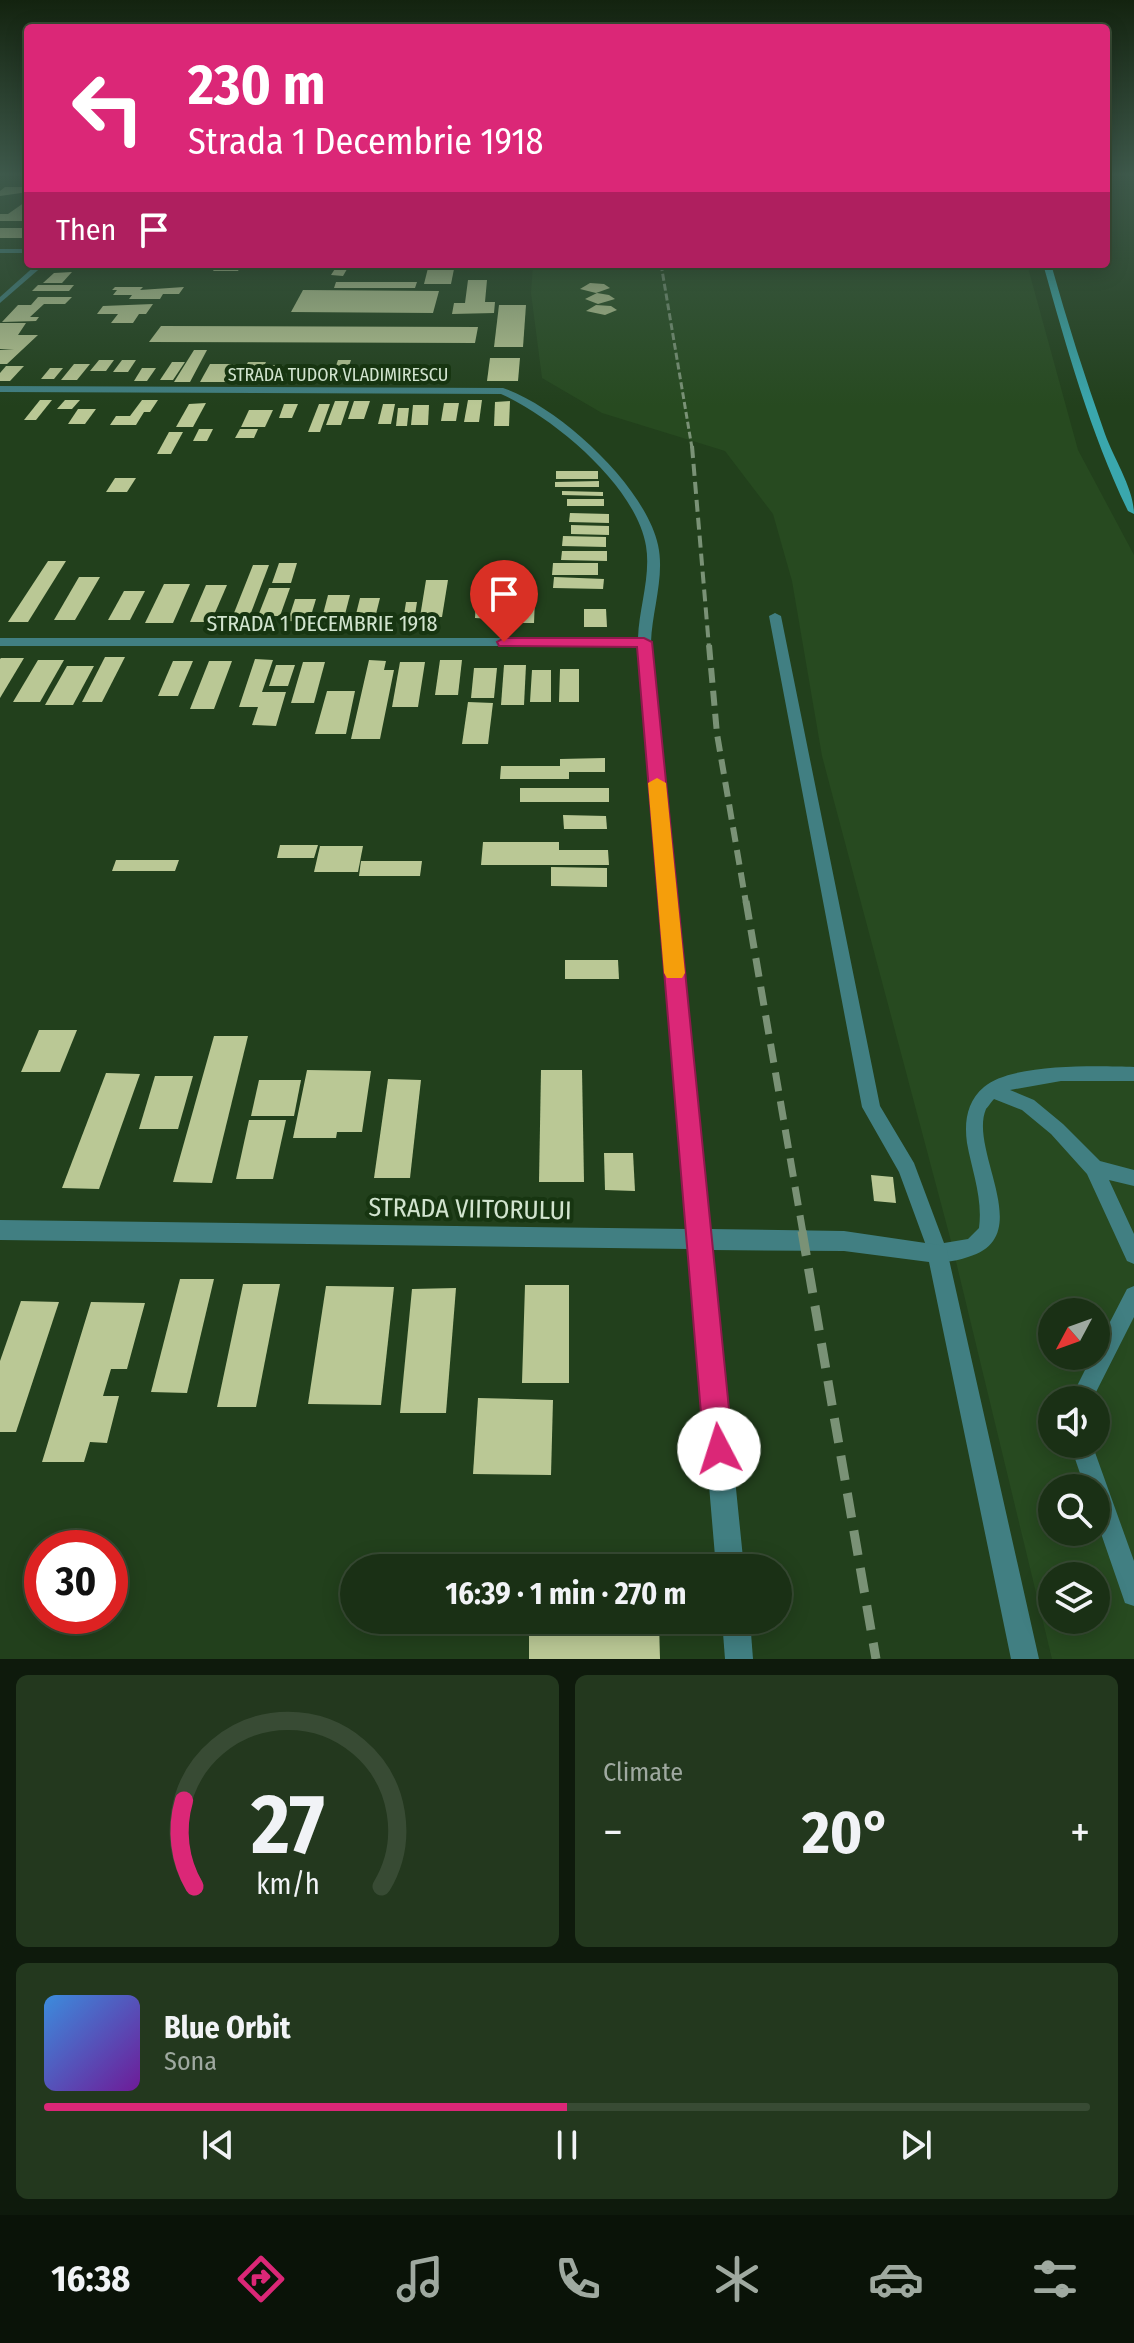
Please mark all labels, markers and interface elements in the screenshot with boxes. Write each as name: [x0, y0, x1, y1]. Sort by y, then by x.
text: 230 m: [188, 52, 325, 119]
icon: left: [56, 56, 160, 160]
text: Strada 1 Decembrie 1918: [188, 120, 544, 164]
icon: arrive: [132, 208, 176, 252]
text: Then: [56, 212, 116, 248]
street label: STRADA TUDOR VLADIMIRESCU: [228, 364, 448, 386]
pin: [470, 560, 538, 642]
icon: arrive: [482, 572, 526, 616]
street label: STRADA 1 DECEMBRIE 1918: [207, 610, 437, 637]
street label: STRADA VIITORULUI: [368, 1192, 572, 1226]
north arrow: [1038, 1298, 1110, 1370]
map controls: [1038, 1298, 1110, 1634]
button: sound: [1038, 1386, 1110, 1458]
position arrow: [677, 1407, 761, 1491]
button: search: [1038, 1474, 1110, 1546]
speed limit sign: 30: [24, 1530, 128, 1634]
button: layers: [1038, 1562, 1110, 1634]
text: 16:39 · 1 min · 270 m: [446, 1576, 686, 1612]
text: Climate: [603, 1757, 683, 1788]
text: 27: [250, 1775, 324, 1875]
text: 20°: [802, 1797, 891, 1869]
text: −: [603, 1806, 623, 1859]
text: +: [1070, 1806, 1090, 1859]
text: km/h: [256, 1867, 319, 1902]
text: Blue Orbit: [164, 2010, 290, 2046]
text: Sona: [164, 2046, 217, 2077]
icon: previous: [196, 2123, 240, 2167]
icon: pause: [545, 2123, 589, 2167]
icon: next: [894, 2123, 938, 2167]
icon: directions: [233, 2251, 289, 2307]
icon: music: [392, 2251, 448, 2307]
icon: phone: [550, 2251, 606, 2307]
icon: climate: [709, 2251, 765, 2307]
icon: car: [868, 2251, 924, 2307]
icon: filters: [1027, 2251, 1083, 2307]
text: 16:38: [51, 2257, 130, 2301]

